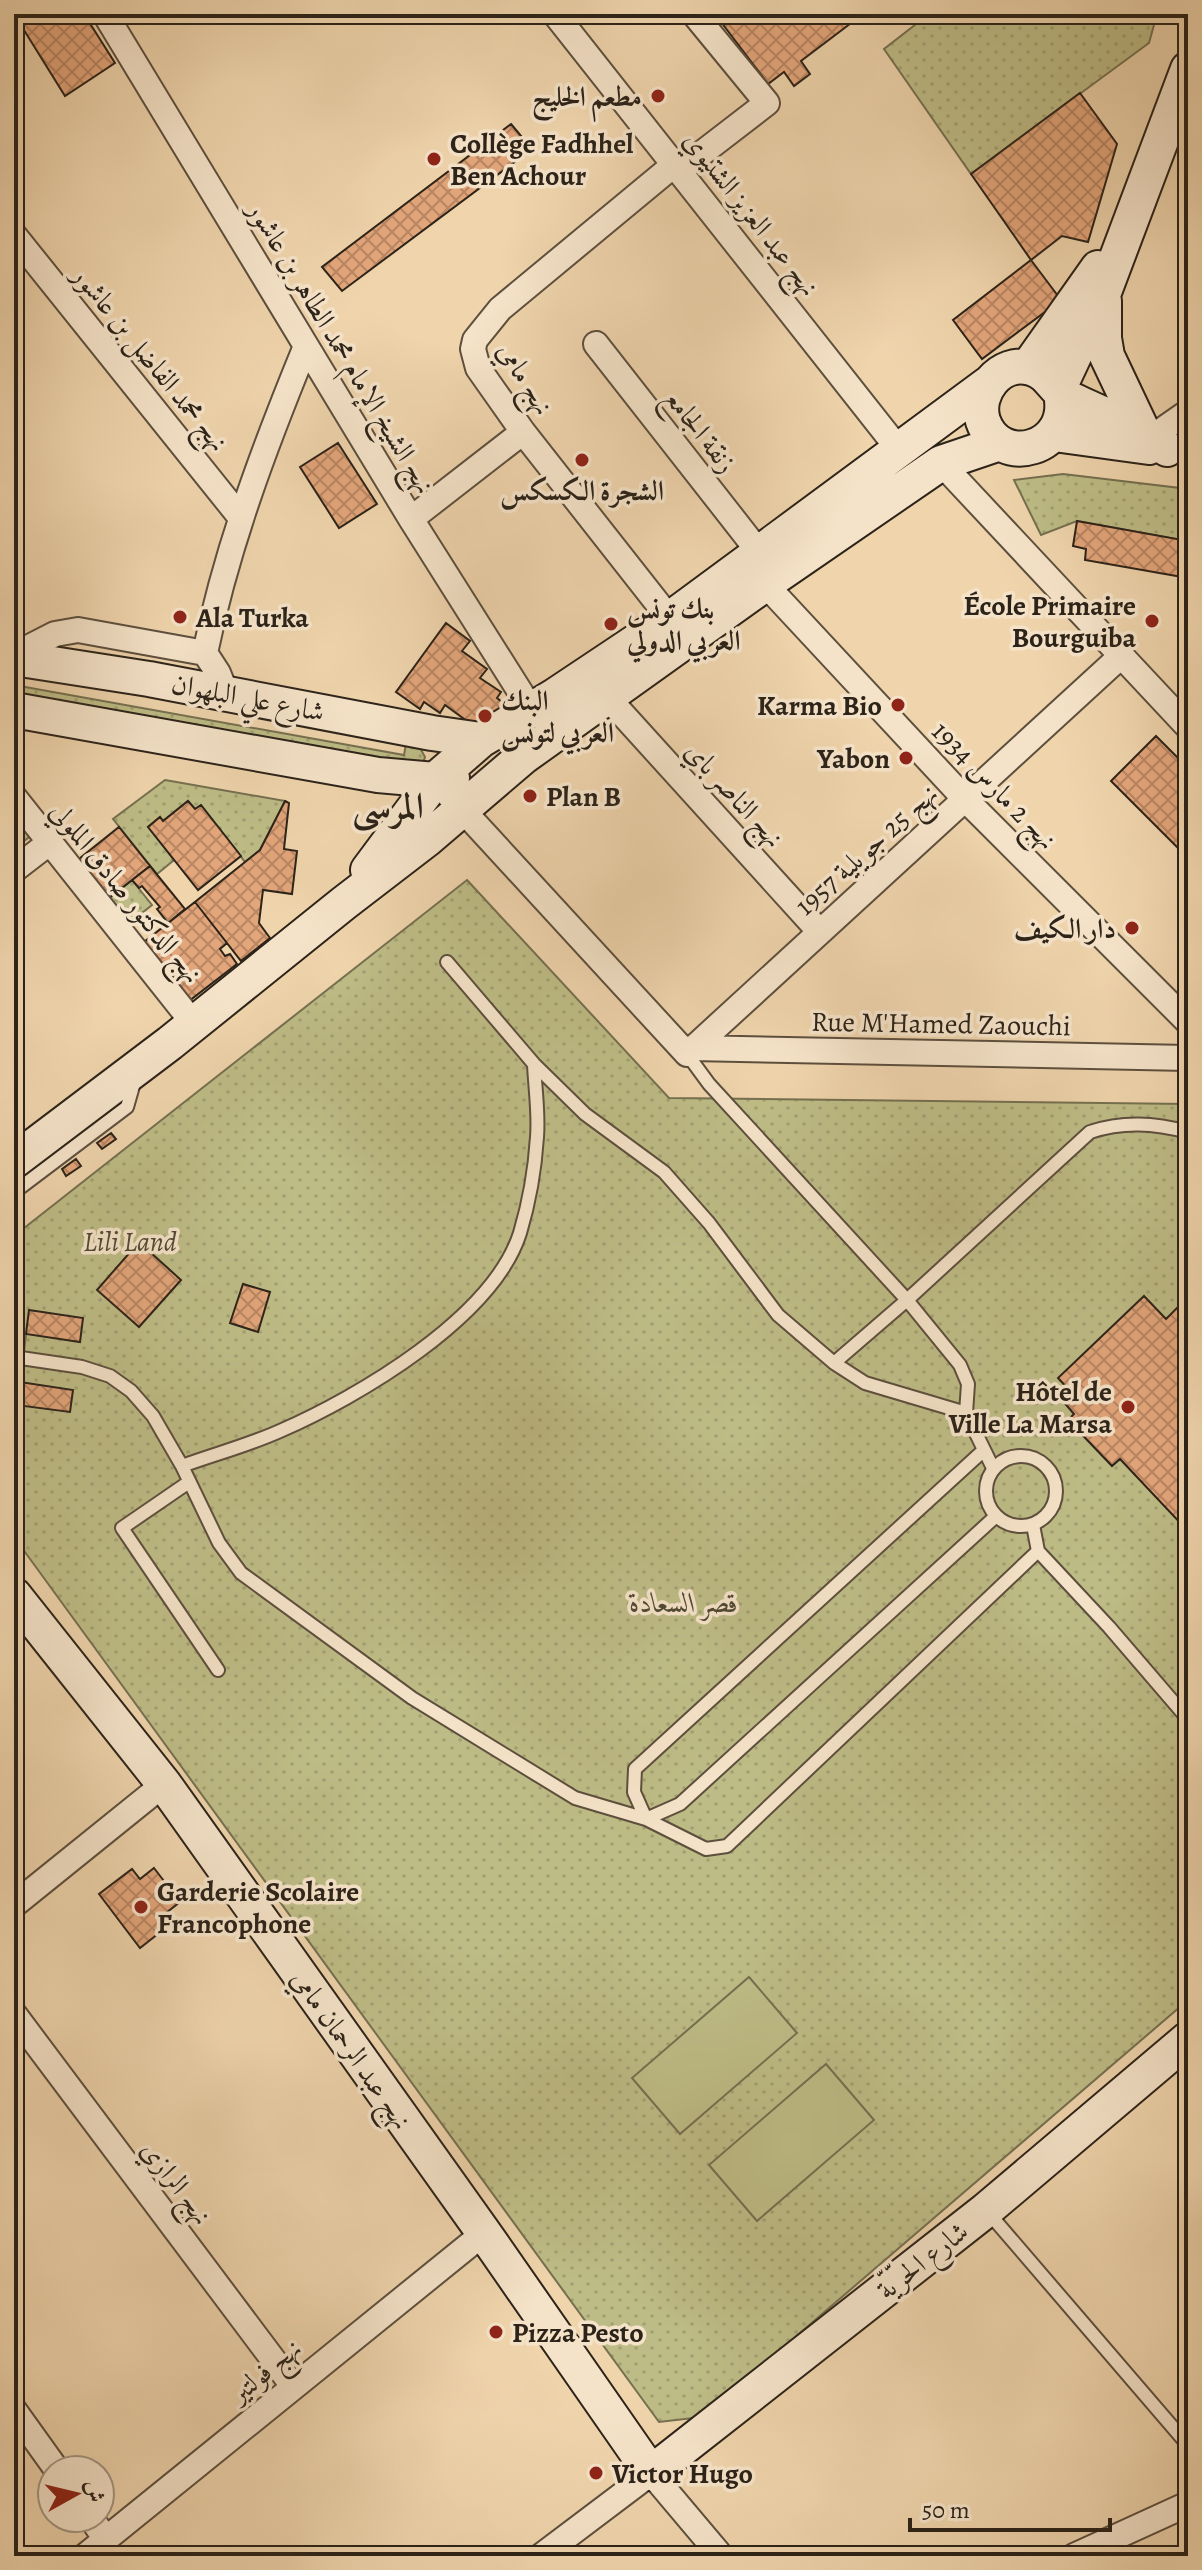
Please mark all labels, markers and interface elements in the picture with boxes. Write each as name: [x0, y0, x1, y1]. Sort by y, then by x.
place label: مطعم الخليج: [532, 78, 642, 122]
marker: مطعم الخليج: [649, 87, 667, 105]
street label: نهج عبد العزيز الشتيوي: [670, 123, 828, 308]
place label: Collège Fadhhel Ben Achour: [450, 125, 634, 195]
marker: Collège Fadhhel Ben Achour: [425, 150, 443, 168]
street label: نهج الشيخ الإمام محمد الطاهر بن عاشور: [233, 191, 444, 504]
street label: نهج محمد الفاضل بن عاشور: [58, 255, 237, 463]
street label: نهج مامي: [484, 335, 562, 425]
street label: زنقة الجامع: [650, 380, 745, 485]
marker: الشجرة الكسكس: [573, 451, 591, 469]
place label: الشجرة الكسكس: [500, 472, 664, 510]
place label: École Primaire Bourguiba: [963, 587, 1136, 657]
place label: بنك تونس العربي الدولي: [626, 590, 741, 663]
place label: Ala Turka: [195, 599, 309, 637]
marker: Ala Turka: [171, 608, 189, 626]
marker: École Primaire Bourguiba: [1143, 612, 1161, 630]
marker: بنك تونس العربي الدولي: [602, 615, 620, 633]
street label: شارع علي البلهوان: [167, 665, 328, 738]
place label: البنك العربي لتونس: [501, 682, 614, 755]
place label: Karma Bio: [757, 687, 882, 725]
marker: Karma Bio: [889, 696, 907, 714]
marker: البنك العربي لتونس: [476, 707, 494, 725]
street label: نهج 2 مارس 1934: [919, 713, 1065, 862]
street label: نهج الناصر باي: [672, 733, 792, 860]
place label: Yabon: [816, 740, 890, 778]
marker: Yabon: [897, 749, 915, 767]
street label: نهج 25 جويلية 1957: [787, 775, 950, 928]
place label: Plan B: [546, 778, 621, 816]
district label: المرسى: [352, 781, 424, 832]
marker: Plan B: [521, 787, 539, 805]
street label: نهج الدكتور صادق الملولي: [37, 794, 211, 995]
place label: دار الكيف: [1014, 910, 1116, 948]
marker: دار الكيف: [1123, 919, 1141, 937]
street label: Rue M'Hamed Zaouchi: [811, 1003, 1071, 1045]
park label: Lili Land: [83, 1223, 177, 1261]
place label: Hôtel de Ville La Marsa: [948, 1373, 1112, 1443]
marker: Hôtel de Ville La Marsa: [1119, 1398, 1137, 1416]
park label: قصر السعادة: [628, 1584, 739, 1622]
place label: Garderie Scolaire Francophone: [157, 1873, 359, 1943]
marker: Garderie Scolaire Francophone: [132, 1898, 150, 1916]
street label: نهج عبد الرحمان مامي: [278, 1962, 420, 2140]
street label: نهج الرازي: [128, 2132, 221, 2236]
street label: شارع الحرّيّة: [868, 2212, 979, 2312]
place label: Pizza Pesto: [512, 2314, 644, 2352]
marker: Pizza Pesto: [487, 2323, 505, 2341]
street label: نهج فولتير: [219, 2330, 313, 2418]
north arrow: [36, 2454, 116, 2534]
place label: Victor Hugo: [611, 2455, 753, 2493]
marker: Victor Hugo: [587, 2464, 605, 2482]
text: ش: [78, 2478, 111, 2504]
scale bar: [910, 2482, 1110, 2532]
text: 50 m: [922, 2494, 970, 2526]

